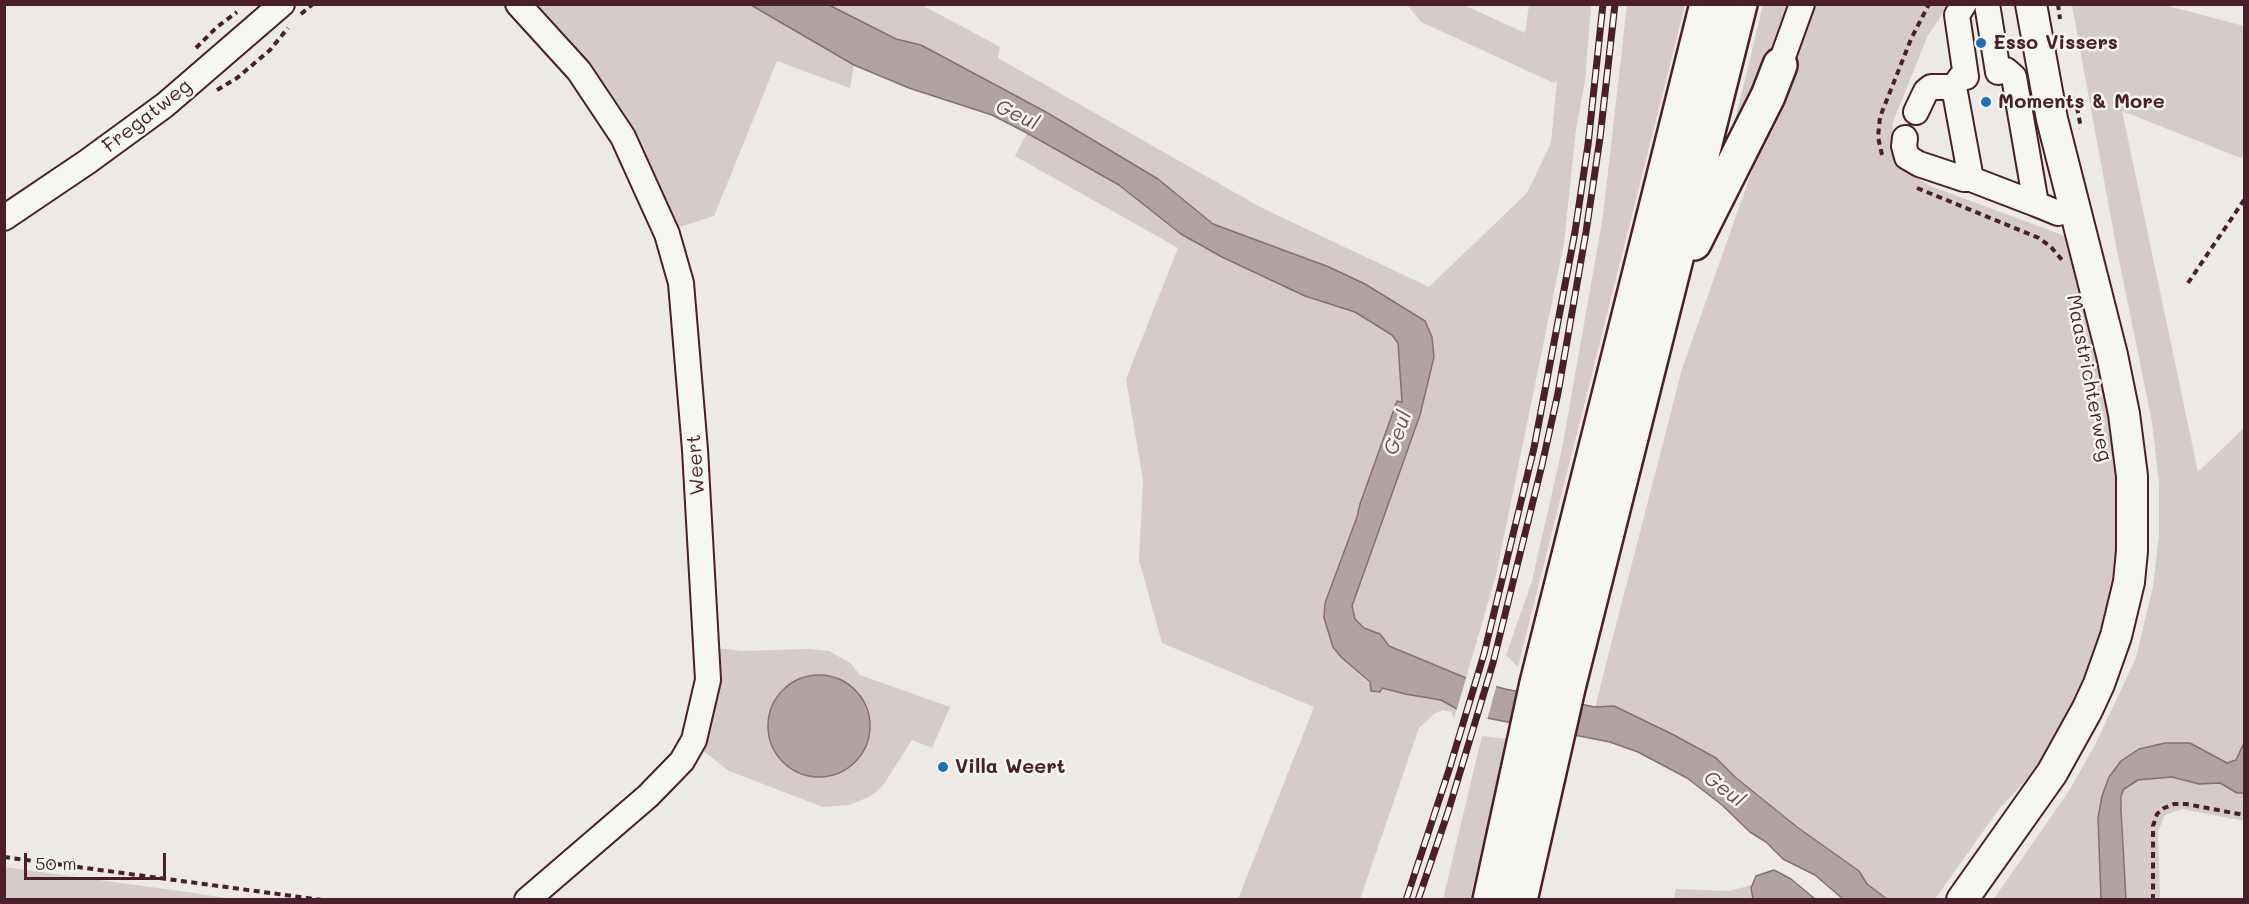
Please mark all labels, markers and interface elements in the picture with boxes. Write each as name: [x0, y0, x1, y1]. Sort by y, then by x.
place label: Esso Vissers: [1993, 31, 2118, 55]
marker: Esso Vissers: [1974, 36, 1988, 50]
street label: Fregatweg: [98, 74, 196, 158]
place label: Moments & More: [1998, 90, 2165, 114]
water label: Geul: [991, 94, 1043, 136]
marker: Moments & More: [1979, 95, 1993, 109]
street label: Maastrichterweg: [2061, 293, 2117, 463]
water label: Geul: [1378, 407, 1418, 459]
street label: Weert: [682, 434, 710, 496]
place label: Villa Weert: [955, 755, 1065, 779]
marker: Villa Weert: [936, 760, 950, 774]
water label: Geul: [1698, 765, 1750, 813]
scale bar: [27, 841, 170, 879]
text: 50 m: [35, 851, 77, 875]

